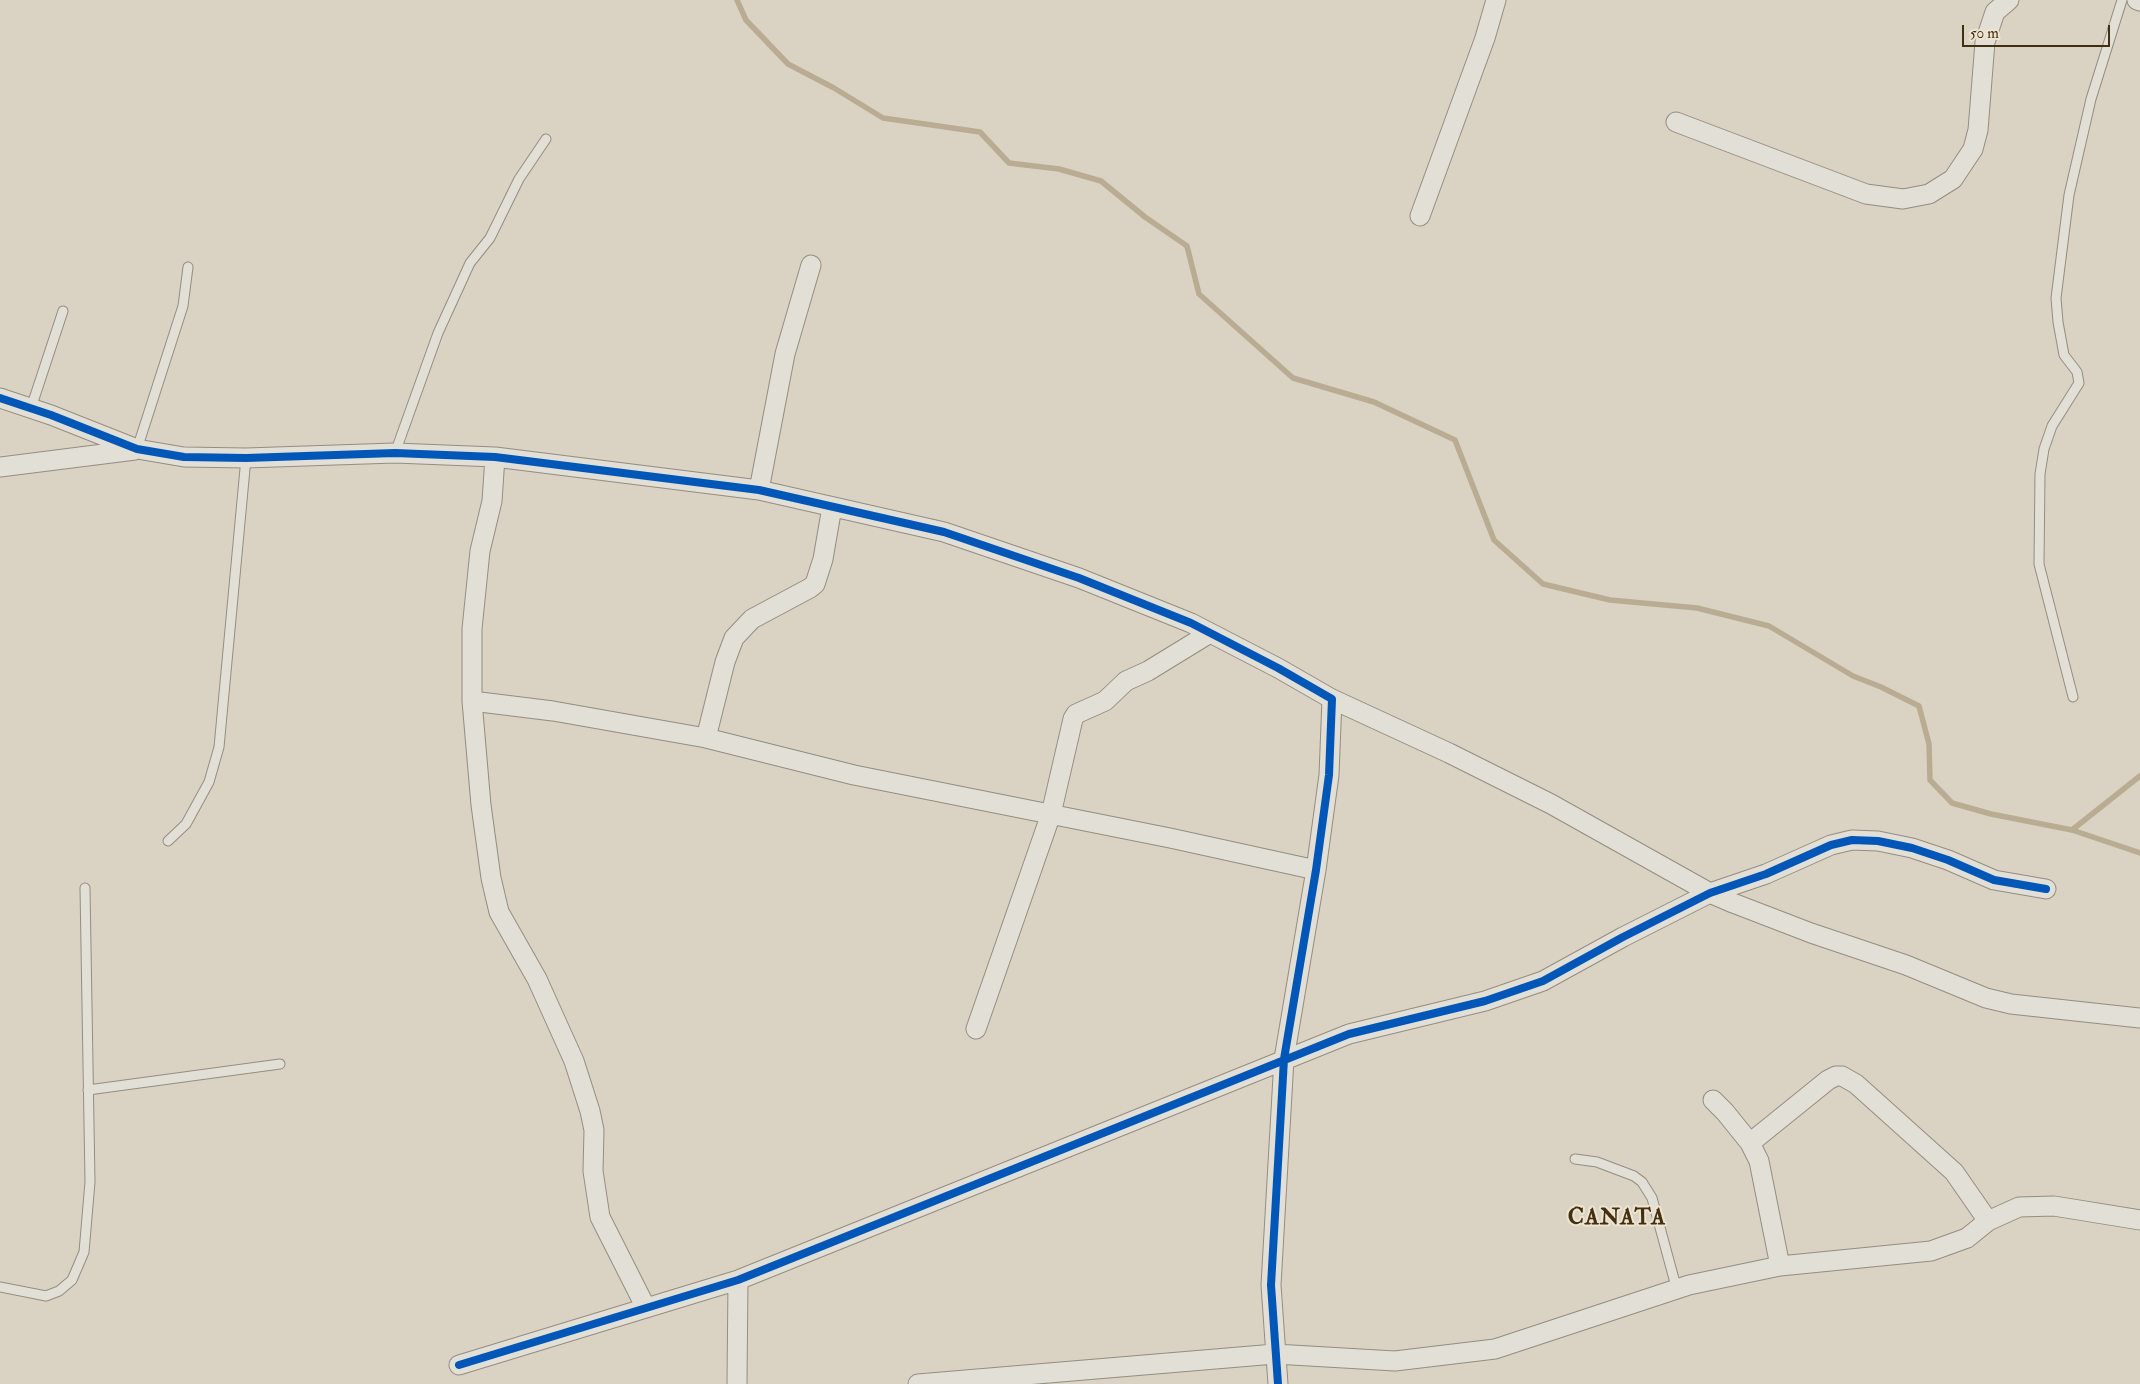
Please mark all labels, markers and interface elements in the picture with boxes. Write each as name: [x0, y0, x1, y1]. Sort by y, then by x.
scale bar: [1965, 15, 2112, 47]
text: 50 m: [1970, 24, 1999, 43]
district label: CANATA: [1567, 1206, 1667, 1232]

